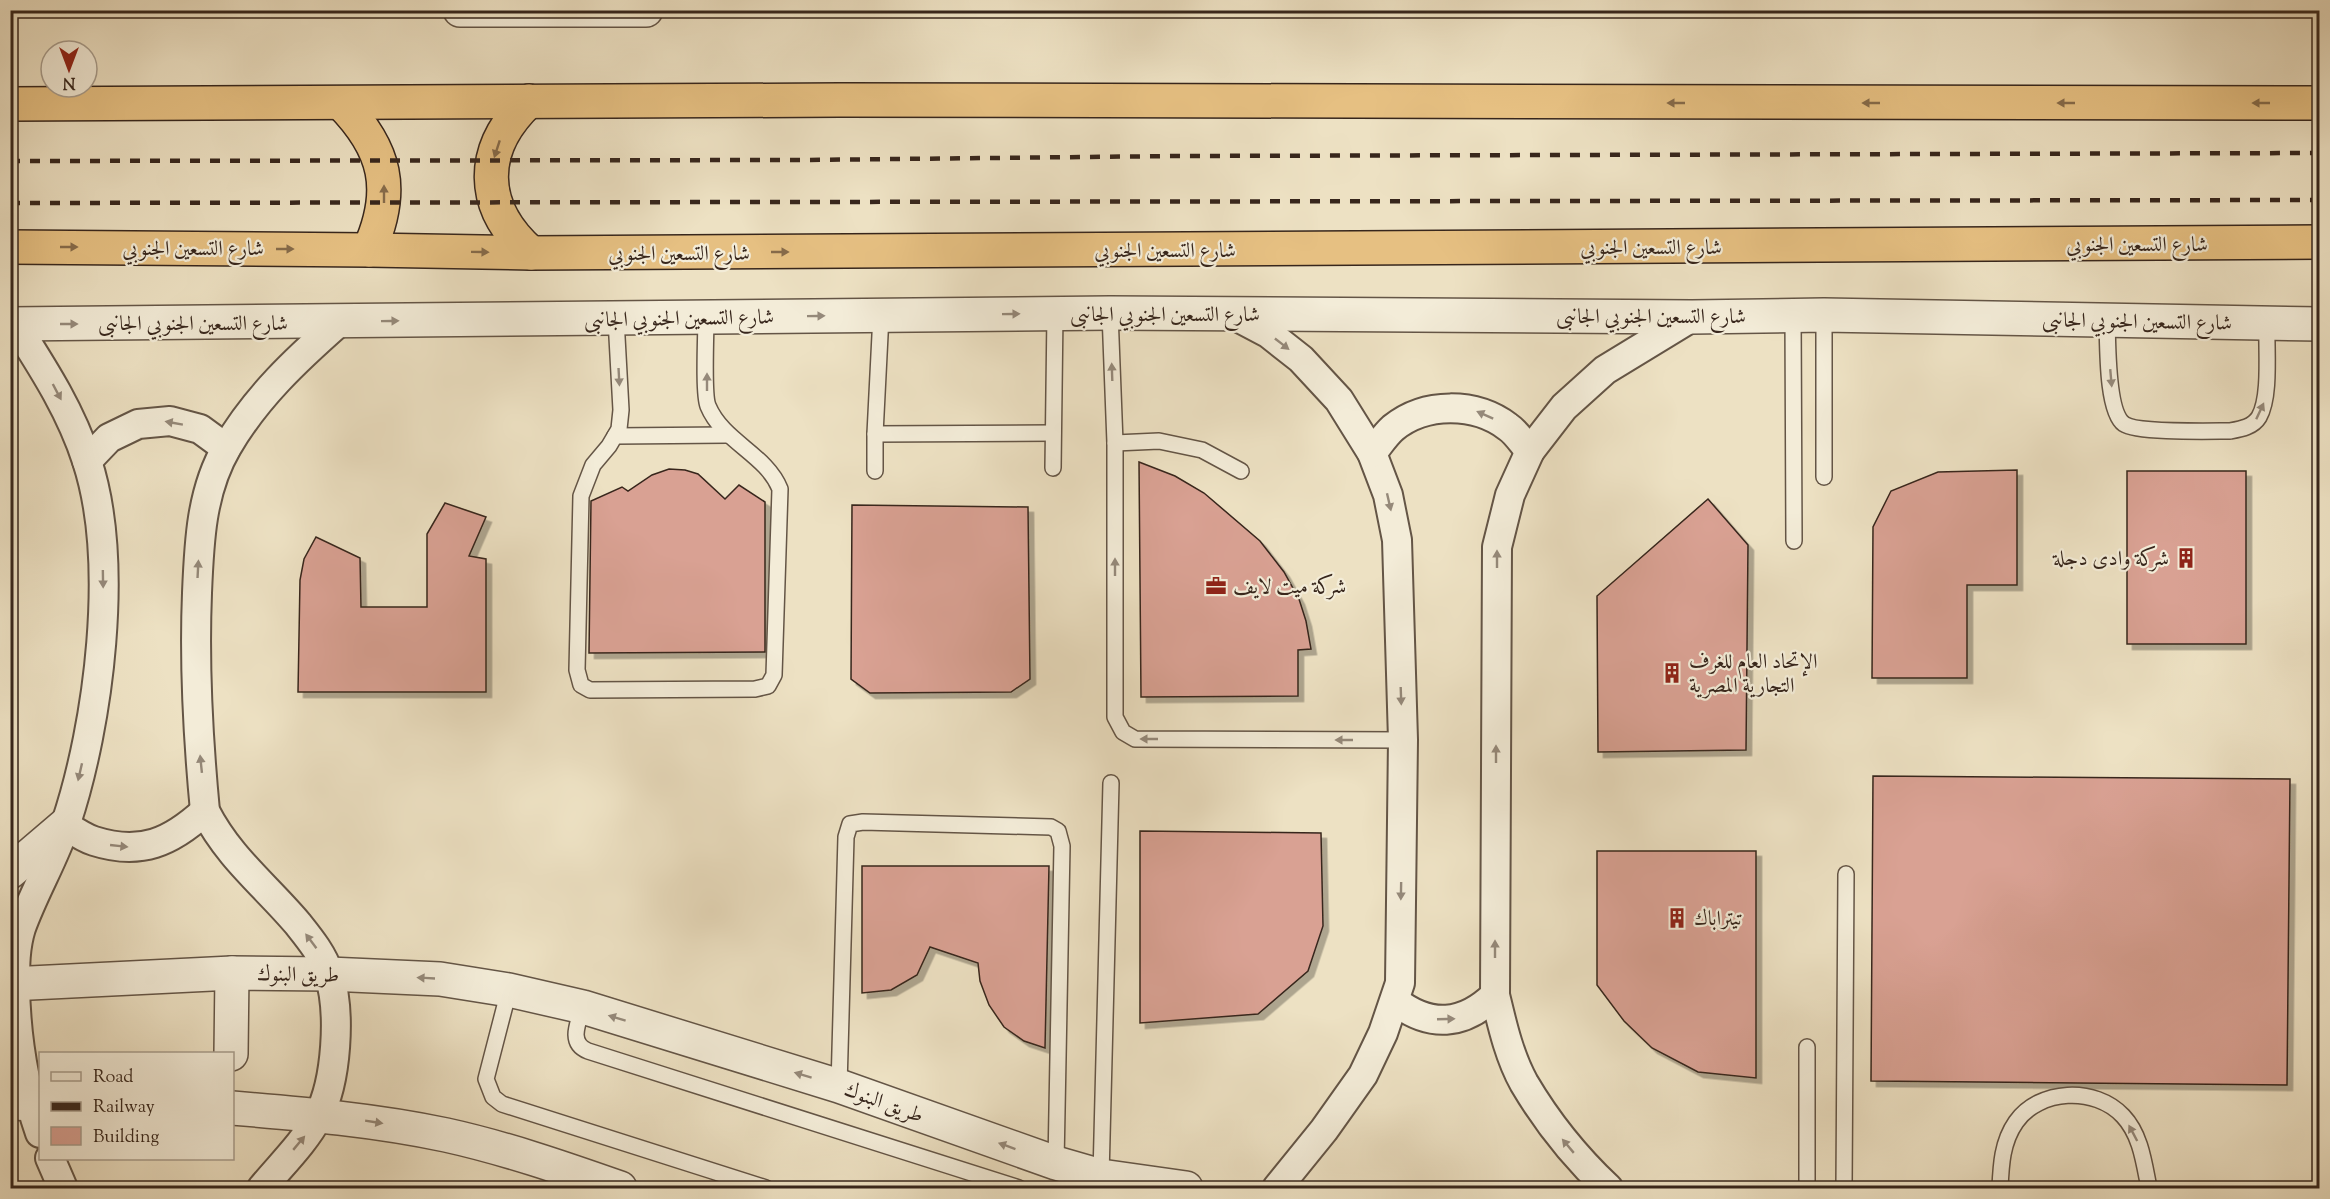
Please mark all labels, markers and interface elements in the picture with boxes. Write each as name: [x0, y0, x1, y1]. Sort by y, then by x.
north arrow: [39, 39, 99, 99]
text: N: [62, 70, 75, 93]
one-way arrow: [1667, 98, 1686, 108]
one-way arrow: [1862, 98, 1881, 108]
one-way arrow: [2057, 98, 2076, 108]
one-way arrow: [2252, 98, 2271, 108]
one-way arrow: [492, 140, 501, 158]
one-way arrow: [379, 184, 389, 203]
street label: شارع التسعين الجنوبي: [2066, 231, 2208, 262]
street label: شارع التسعين الجنوبي: [1580, 234, 1722, 265]
street label: شارع التسعين الجنوبي: [122, 235, 264, 266]
street label: شارع التسعين الجنوبي: [1094, 237, 1236, 268]
street label: شارع التسعين الجنوبي: [608, 240, 750, 271]
one-way arrow: [59, 242, 78, 252]
one-way arrow: [275, 244, 294, 254]
one-way arrow: [770, 247, 789, 257]
one-way arrow: [470, 248, 489, 257]
street label: شارع التسعين الجنوبي الجانبى: [1070, 301, 1260, 332]
street label: شارع التسعين الجنوبي الجانبى: [584, 303, 774, 338]
street label: شارع التسعين الجنوبي الجانبى: [1556, 303, 1746, 334]
street label: شارع التسعين الجنوبي الجانبى: [2042, 306, 2232, 341]
one-way arrow: [1001, 309, 1020, 319]
street label: شارع التسعين الجنوبي الجانبى: [98, 310, 288, 341]
one-way arrow: [806, 311, 825, 321]
one-way arrow: [380, 316, 399, 326]
one-way arrow: [59, 319, 78, 329]
one-way arrow: [1274, 337, 1289, 349]
one-way arrow: [1108, 363, 1117, 382]
one-way arrow: [615, 367, 624, 386]
one-way arrow: [2106, 368, 2116, 387]
one-way arrow: [702, 373, 712, 392]
one-way arrow: [52, 384, 62, 401]
one-way arrow: [2255, 402, 2265, 420]
one-way arrow: [1477, 411, 1494, 420]
one-way arrow: [165, 419, 184, 428]
one-way arrow: [1385, 493, 1394, 512]
place label: شركة وادى دجلة: [2052, 545, 2169, 575]
building icon: شركة وادى دجلة: [2174, 546, 2198, 570]
one-way arrow: [1492, 549, 1502, 568]
one-way arrow: [1110, 558, 1120, 577]
one-way arrow: [193, 560, 202, 579]
one-way arrow: [98, 570, 107, 589]
place label: شركة ميت لايف: [1233, 573, 1346, 603]
office icon: شركة ميت لايف: [1204, 574, 1228, 598]
place label: الإتحاد العام للغرف التجارية المصرية: [1689, 648, 1817, 702]
building icon: الإتحاد العام للغرف التجارية المصرية: [1660, 661, 1684, 685]
one-way arrow: [1397, 687, 1406, 706]
one-way arrow: [1140, 734, 1159, 744]
one-way arrow: [1335, 735, 1354, 745]
one-way arrow: [1491, 744, 1501, 763]
one-way arrow: [196, 755, 205, 774]
one-way arrow: [75, 763, 85, 782]
one-way arrow: [110, 841, 129, 851]
one-way arrow: [1396, 882, 1406, 901]
place label: تيتراباك: [1694, 905, 1743, 935]
building icon: تيتراباك: [1665, 906, 1689, 930]
one-way arrow: [305, 934, 317, 950]
one-way arrow: [1490, 939, 1500, 958]
street label: طريق البنوك: [257, 960, 339, 992]
one-way arrow: [417, 974, 436, 983]
one-way arrow: [608, 1012, 626, 1022]
one-way arrow: [1437, 1015, 1456, 1024]
legend: [39, 1052, 234, 1160]
text: Road: [93, 1065, 133, 1091]
one-way arrow: [794, 1070, 812, 1079]
street label: طريق البنوك: [839, 1076, 927, 1132]
text: Railway: [93, 1095, 155, 1121]
one-way arrow: [365, 1118, 384, 1127]
one-way arrow: [2128, 1124, 2138, 1141]
text: Building: [93, 1125, 159, 1151]
one-way arrow: [292, 1136, 305, 1151]
one-way arrow: [1562, 1139, 1575, 1154]
one-way arrow: [998, 1140, 1016, 1150]

